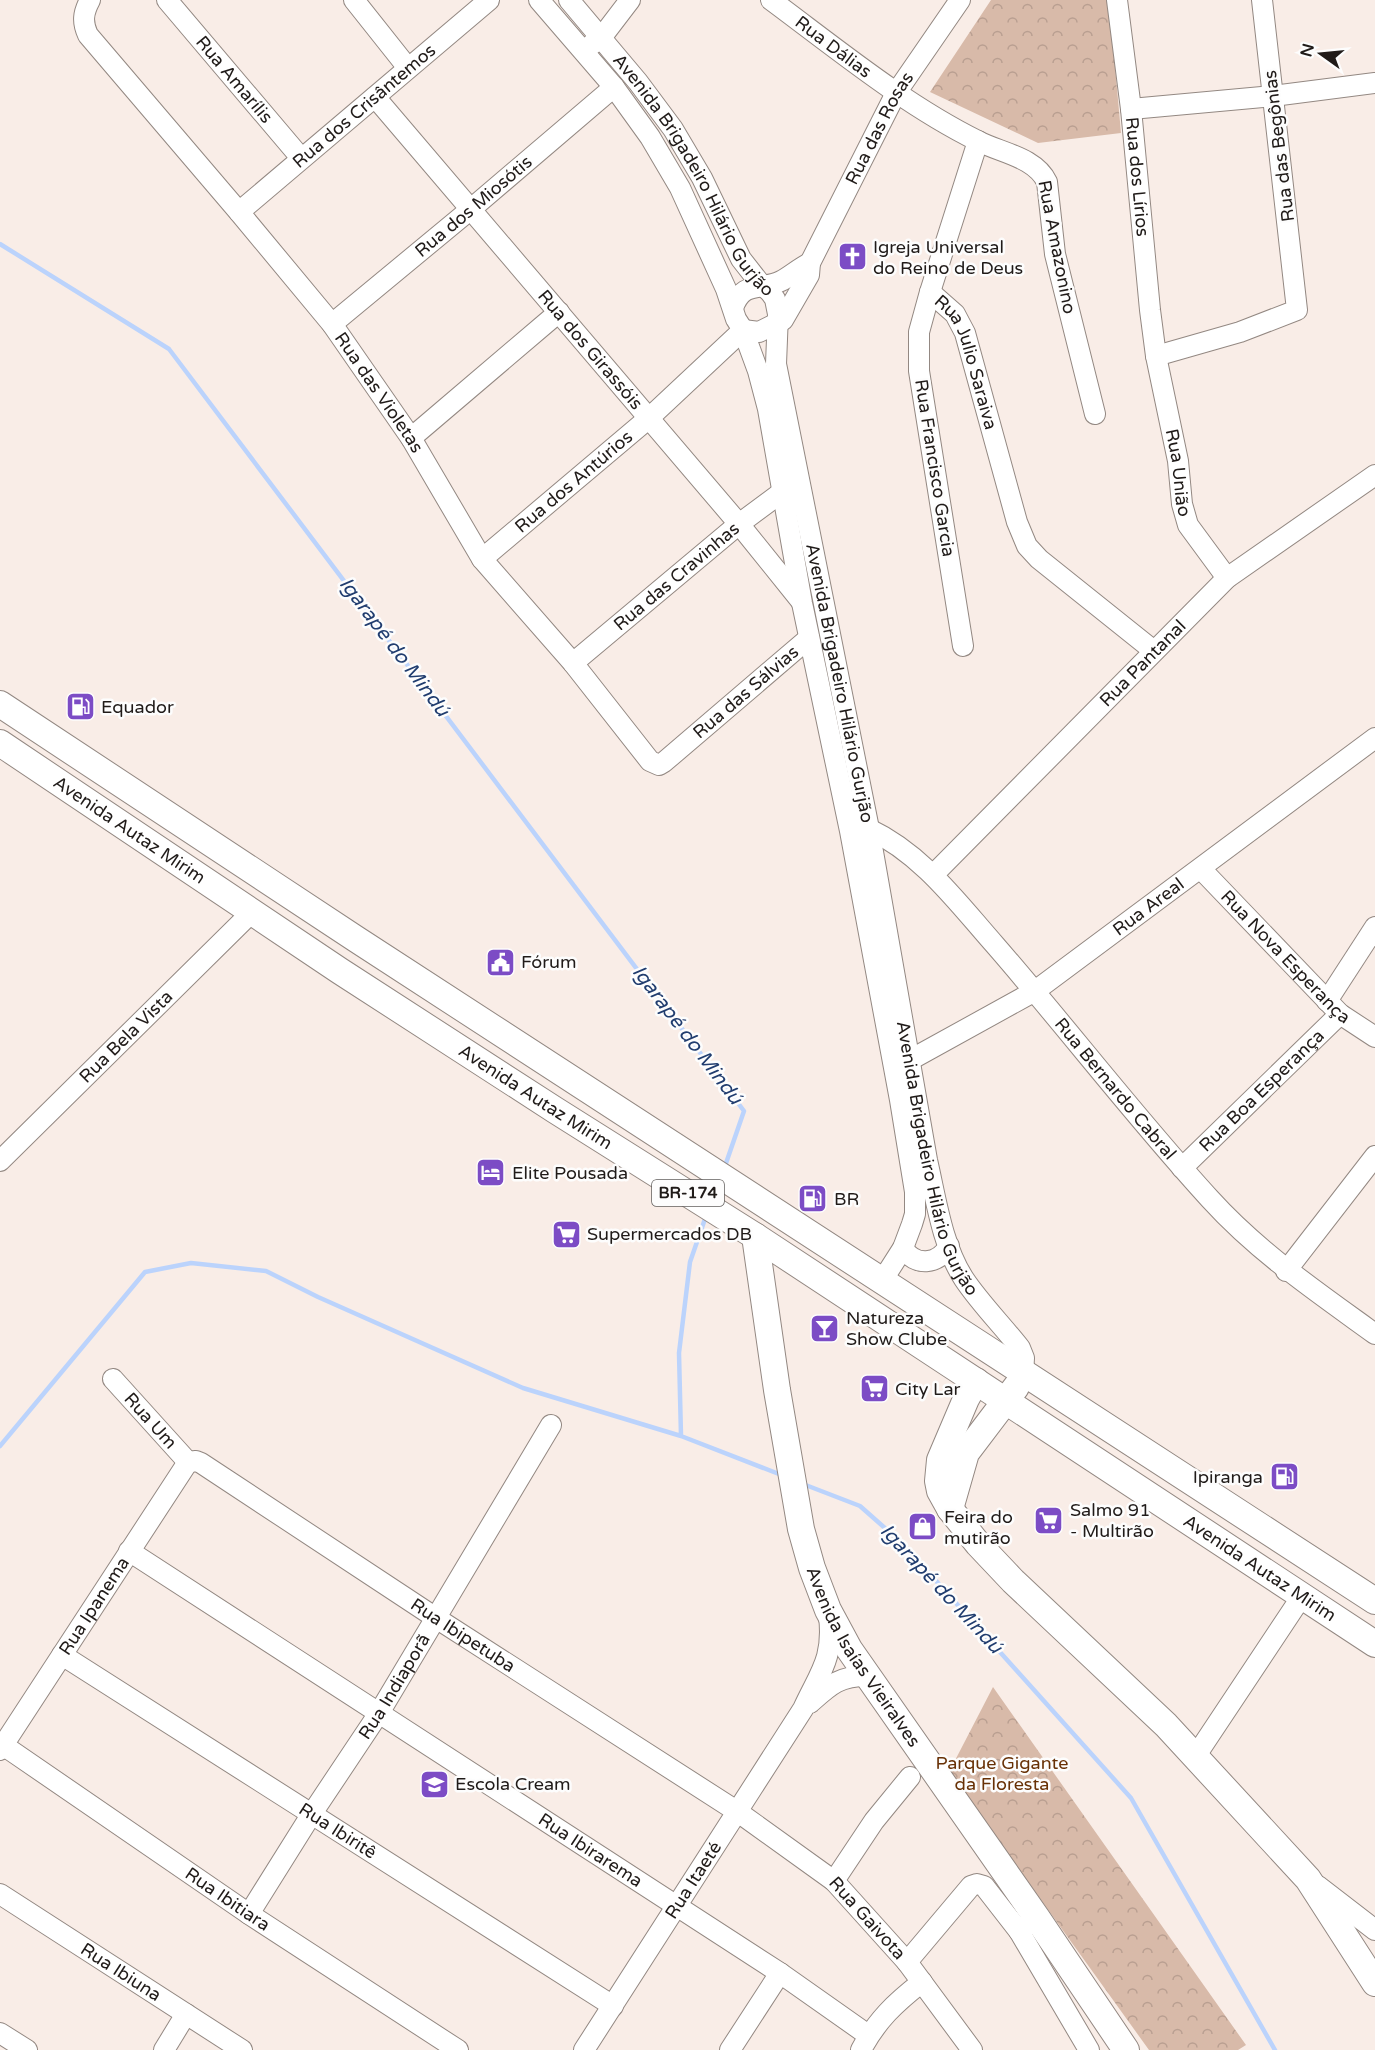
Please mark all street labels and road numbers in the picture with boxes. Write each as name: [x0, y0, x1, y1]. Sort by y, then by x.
street label: Rua Dálias: [791, 11, 876, 83]
street label: Rua Amarílis: [191, 31, 277, 127]
street label: Rua dos Crisântemos: [288, 39, 440, 173]
street label: Avenida Brigadeiro Hilário Gurjão: [608, 49, 779, 301]
street label: Rua das Rosas: [841, 67, 918, 188]
street label: Rua das Begônias: [1259, 69, 1299, 223]
street label: Rua dos Lírios: [1121, 116, 1154, 238]
street label: Rua dos Miosótis: [410, 151, 537, 262]
street label: Rua Amazonino: [1033, 178, 1081, 316]
street label: Rua dos Girassóis: [533, 285, 648, 414]
street label: Rua Julio Saraiva: [930, 290, 1002, 432]
street label: Rua das Violetas: [330, 328, 428, 457]
street label: Rua Francisco Garcia: [910, 378, 960, 558]
street label: Rua dos Antúrios: [510, 426, 637, 537]
street label: Rua União: [1161, 427, 1196, 519]
street label: Rua das Cravinhas: [609, 517, 744, 635]
street label: Avenida Brigadeiro Hilário Gurjão: [801, 542, 878, 825]
street label: Rua Pantanal: [1095, 615, 1190, 711]
street label: Rua das Sálvias: [689, 641, 803, 743]
street label: Avenida Autaz Mirim: [49, 771, 210, 889]
street label: Rua Areal: [1108, 873, 1188, 940]
street label: Rua Nova Esperança: [1216, 885, 1354, 1029]
street label: Rua Bela Vista: [74, 986, 177, 1088]
street label: Rua Bernardo Cabral: [1050, 1013, 1181, 1164]
street label: Avenida Brigadeiro Hilário Gurjão: [892, 1019, 983, 1300]
street label: Rua Boa Esperança: [1194, 1025, 1329, 1156]
street label: Avenida Autaz Mirim: [454, 1040, 617, 1154]
road number: BR-174: [652, 1180, 724, 1206]
street label: Rua Um: [119, 1388, 182, 1453]
street label: Avenida Autaz Mirim: [1179, 1510, 1340, 1626]
street label: Rua Ipanema: [54, 1553, 134, 1659]
street label: Avenida Isaías Vieiralves: [802, 1564, 925, 1751]
street label: Rua Ibipetuba: [406, 1593, 520, 1677]
street label: Rua Indiaporã: [354, 1630, 435, 1743]
street label: Rua Ibiritê: [295, 1798, 381, 1864]
street label: Rua Ibirarema: [534, 1808, 647, 1892]
street label: Rua Itaeté: [660, 1837, 726, 1923]
street label: Rua Ibitiara: [181, 1862, 274, 1936]
street label: Rua Gaivota: [824, 1872, 910, 1964]
street label: Rua Ibiuna: [77, 1938, 165, 2006]

